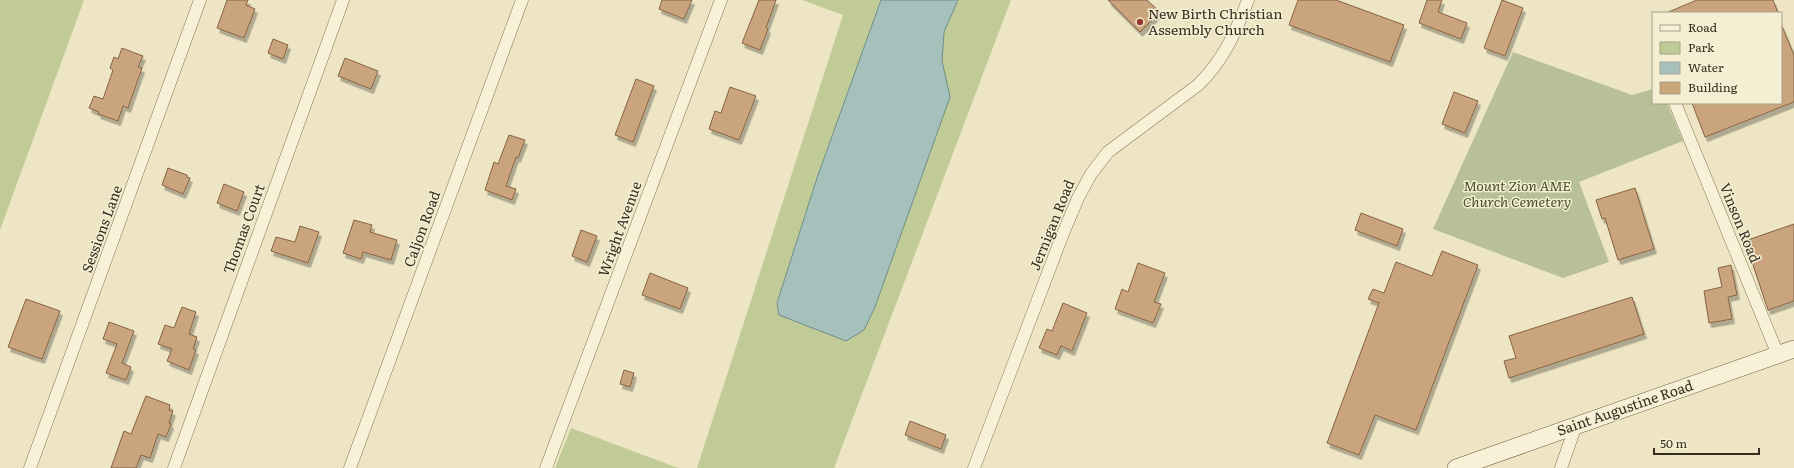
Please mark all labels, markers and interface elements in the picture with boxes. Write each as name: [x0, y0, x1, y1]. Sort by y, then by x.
place label: New Birth Christian Assembly Church: [1148, 3, 1282, 39]
legend: [1652, 12, 1782, 104]
marker: New Birth Christian Assembly Church: [1135, 17, 1145, 27]
text: Road: [1688, 18, 1718, 36]
text: Park: [1688, 38, 1715, 56]
text: Water: [1688, 58, 1724, 76]
text: Building: [1688, 78, 1738, 96]
park label: Mount Zion AME Church Cemetery: [1463, 175, 1571, 211]
street label: Jernigan Road: [1024, 176, 1078, 273]
street label: Wright Avenue: [593, 178, 646, 279]
street label: Vinson Road: [1716, 180, 1766, 266]
street label: Thomas Court: [218, 181, 269, 276]
street label: Sessions Lane: [76, 182, 126, 275]
street label: Caljon Road: [398, 187, 444, 270]
street label: Saint Augustine Road: [1554, 374, 1696, 440]
scale bar: [1654, 430, 1759, 456]
text: 50 m: [1660, 434, 1687, 452]

